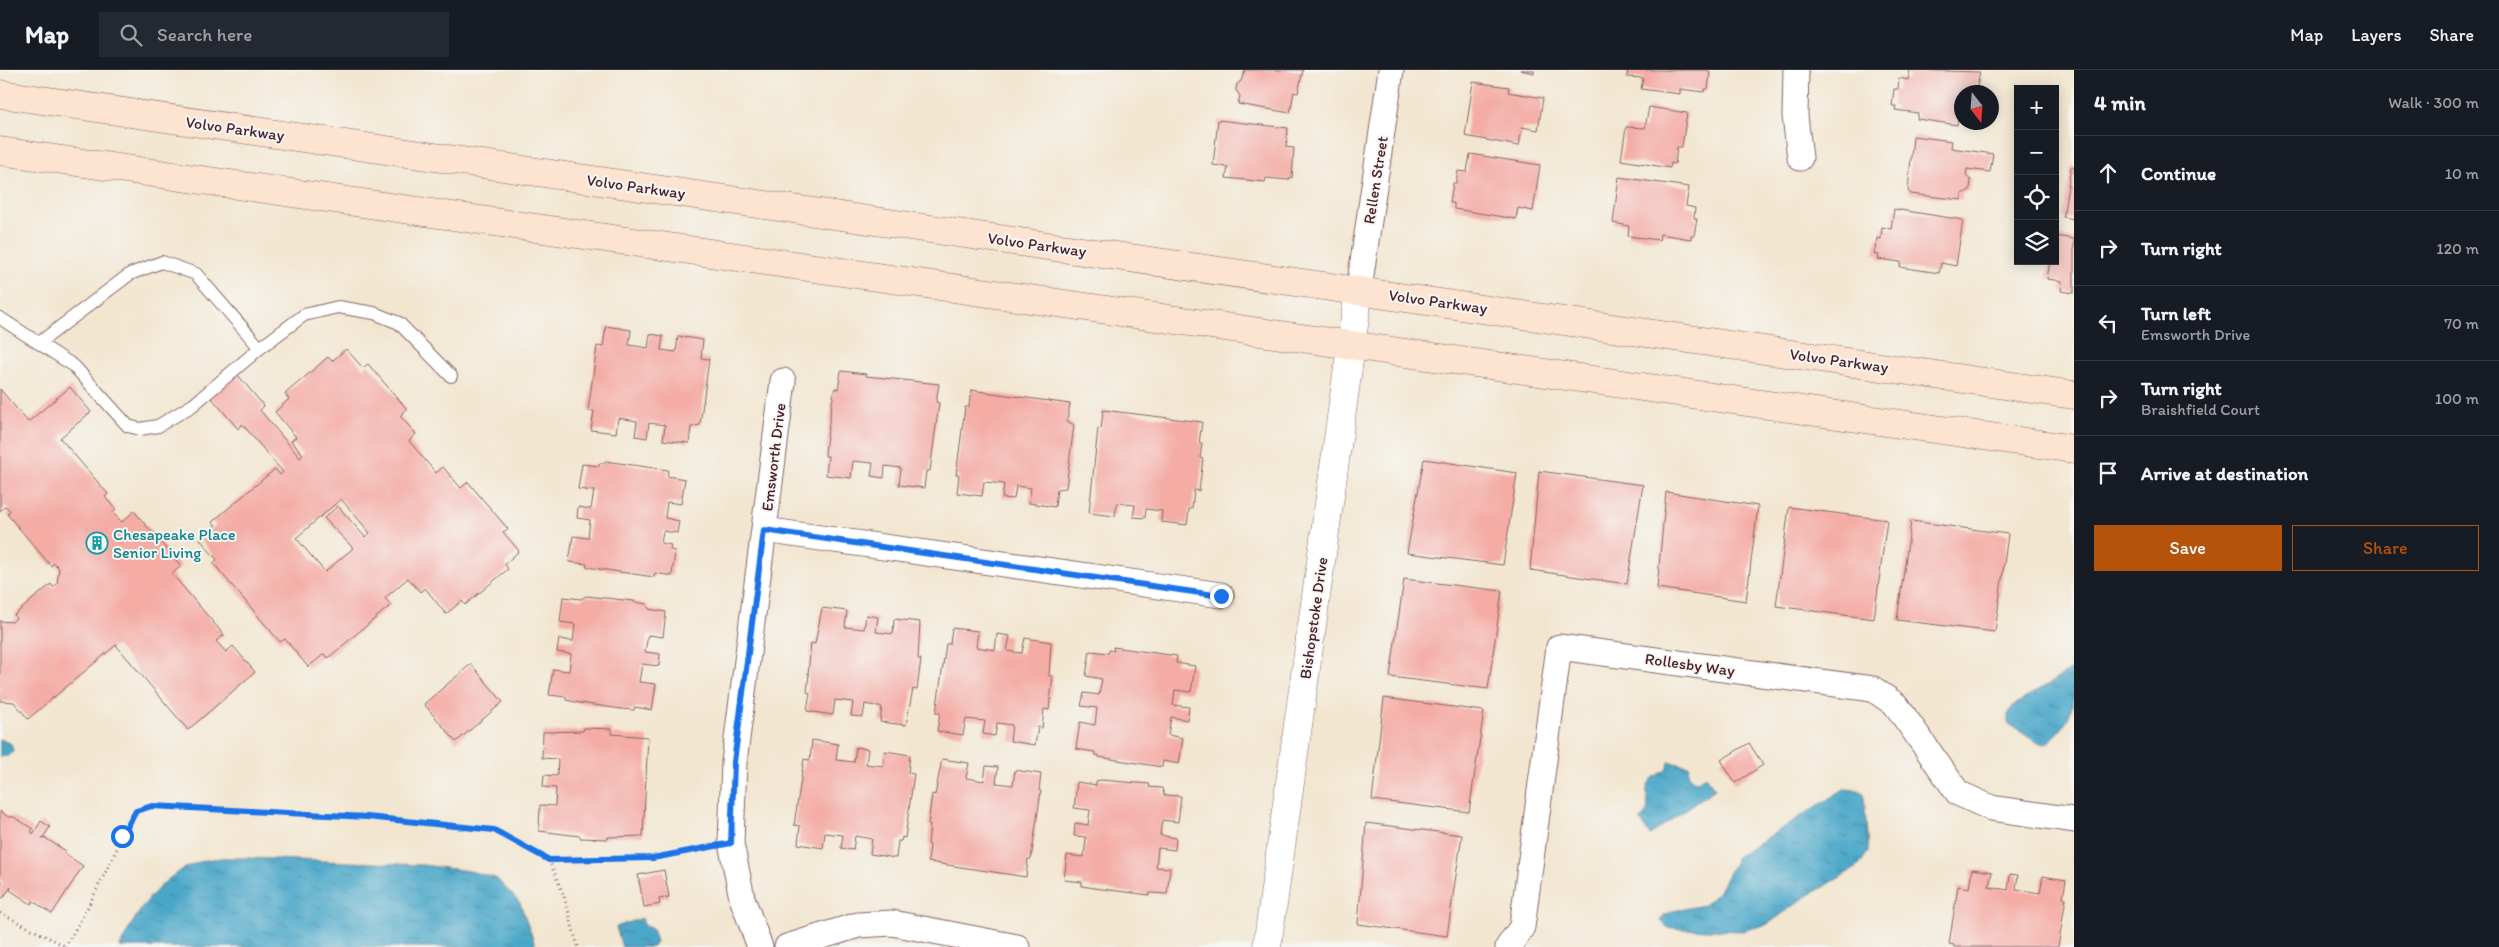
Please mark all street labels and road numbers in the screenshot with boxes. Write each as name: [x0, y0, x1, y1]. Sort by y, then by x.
street label: Volvo Parkway: [184, 112, 286, 145]
street label: Rellen Street: [1359, 135, 1392, 225]
street label: Volvo Parkway: [585, 170, 687, 203]
street label: Volvo Parkway: [986, 228, 1088, 261]
street label: Volvo Parkway: [1387, 285, 1489, 318]
street label: Volvo Parkway: [1788, 344, 1890, 377]
street label: Emsworth Drive: [757, 402, 790, 512]
street label: Bishopstoke Drive: [1296, 555, 1332, 680]
street label: Rollesby Way: [1644, 649, 1737, 680]

